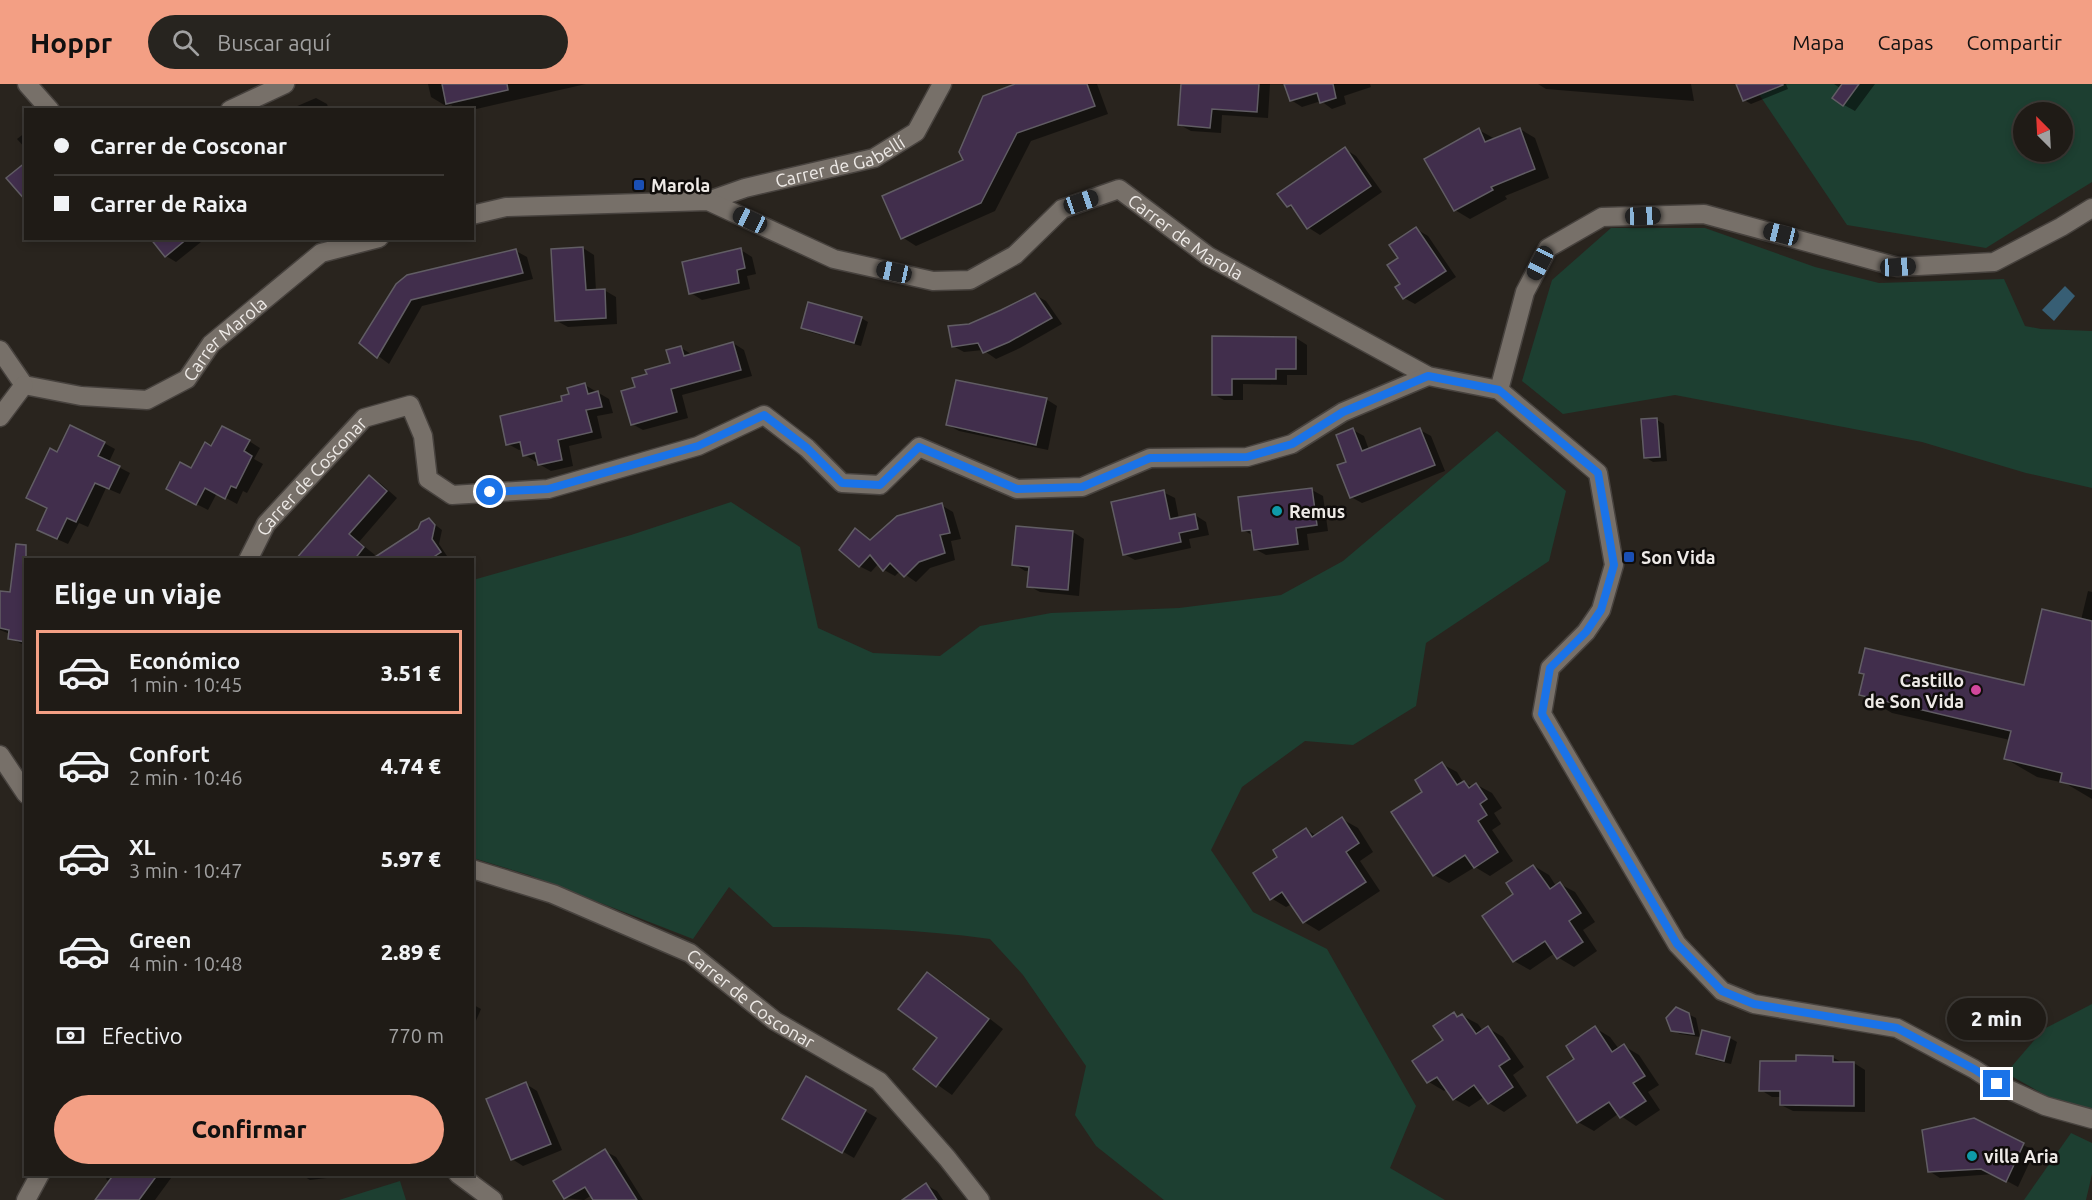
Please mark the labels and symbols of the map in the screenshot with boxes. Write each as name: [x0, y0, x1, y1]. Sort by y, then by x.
north arrow: [2013, 102, 2073, 162]
street label: Carrer de Gabellí: [773, 131, 909, 191]
place label: Marola: [651, 175, 710, 195]
marker: Marola: [632, 178, 646, 192]
car: [1061, 188, 1101, 216]
street label: Carrer de Marola: [1124, 190, 1247, 283]
car: [730, 204, 770, 236]
car: [1625, 206, 1661, 226]
car: [1761, 221, 1801, 247]
car: [1524, 243, 1556, 283]
car: [1880, 257, 1916, 277]
car: [875, 259, 913, 285]
street label: Carrer Marola: [179, 292, 270, 385]
street label: Carrer de Cosconar: [252, 412, 370, 539]
route start: [476, 478, 503, 505]
place label: Remus: [1289, 501, 1345, 521]
marker: Remus: [1270, 504, 1284, 518]
place label: Son Vida: [1641, 547, 1716, 567]
marker: Son Vida: [1622, 550, 1636, 564]
place label: Castillo de Son Vida: [1864, 670, 1964, 711]
marker: Castillo de Son Vida: [1969, 683, 1983, 697]
street label: Carrer de Cosconar: [683, 945, 818, 1052]
callout: 2 min: [1948, 997, 2046, 1039]
route end: [1983, 1070, 2010, 1097]
place label: villa Aria: [1984, 1146, 2059, 1166]
marker: villa Aria: [1965, 1149, 1979, 1163]

